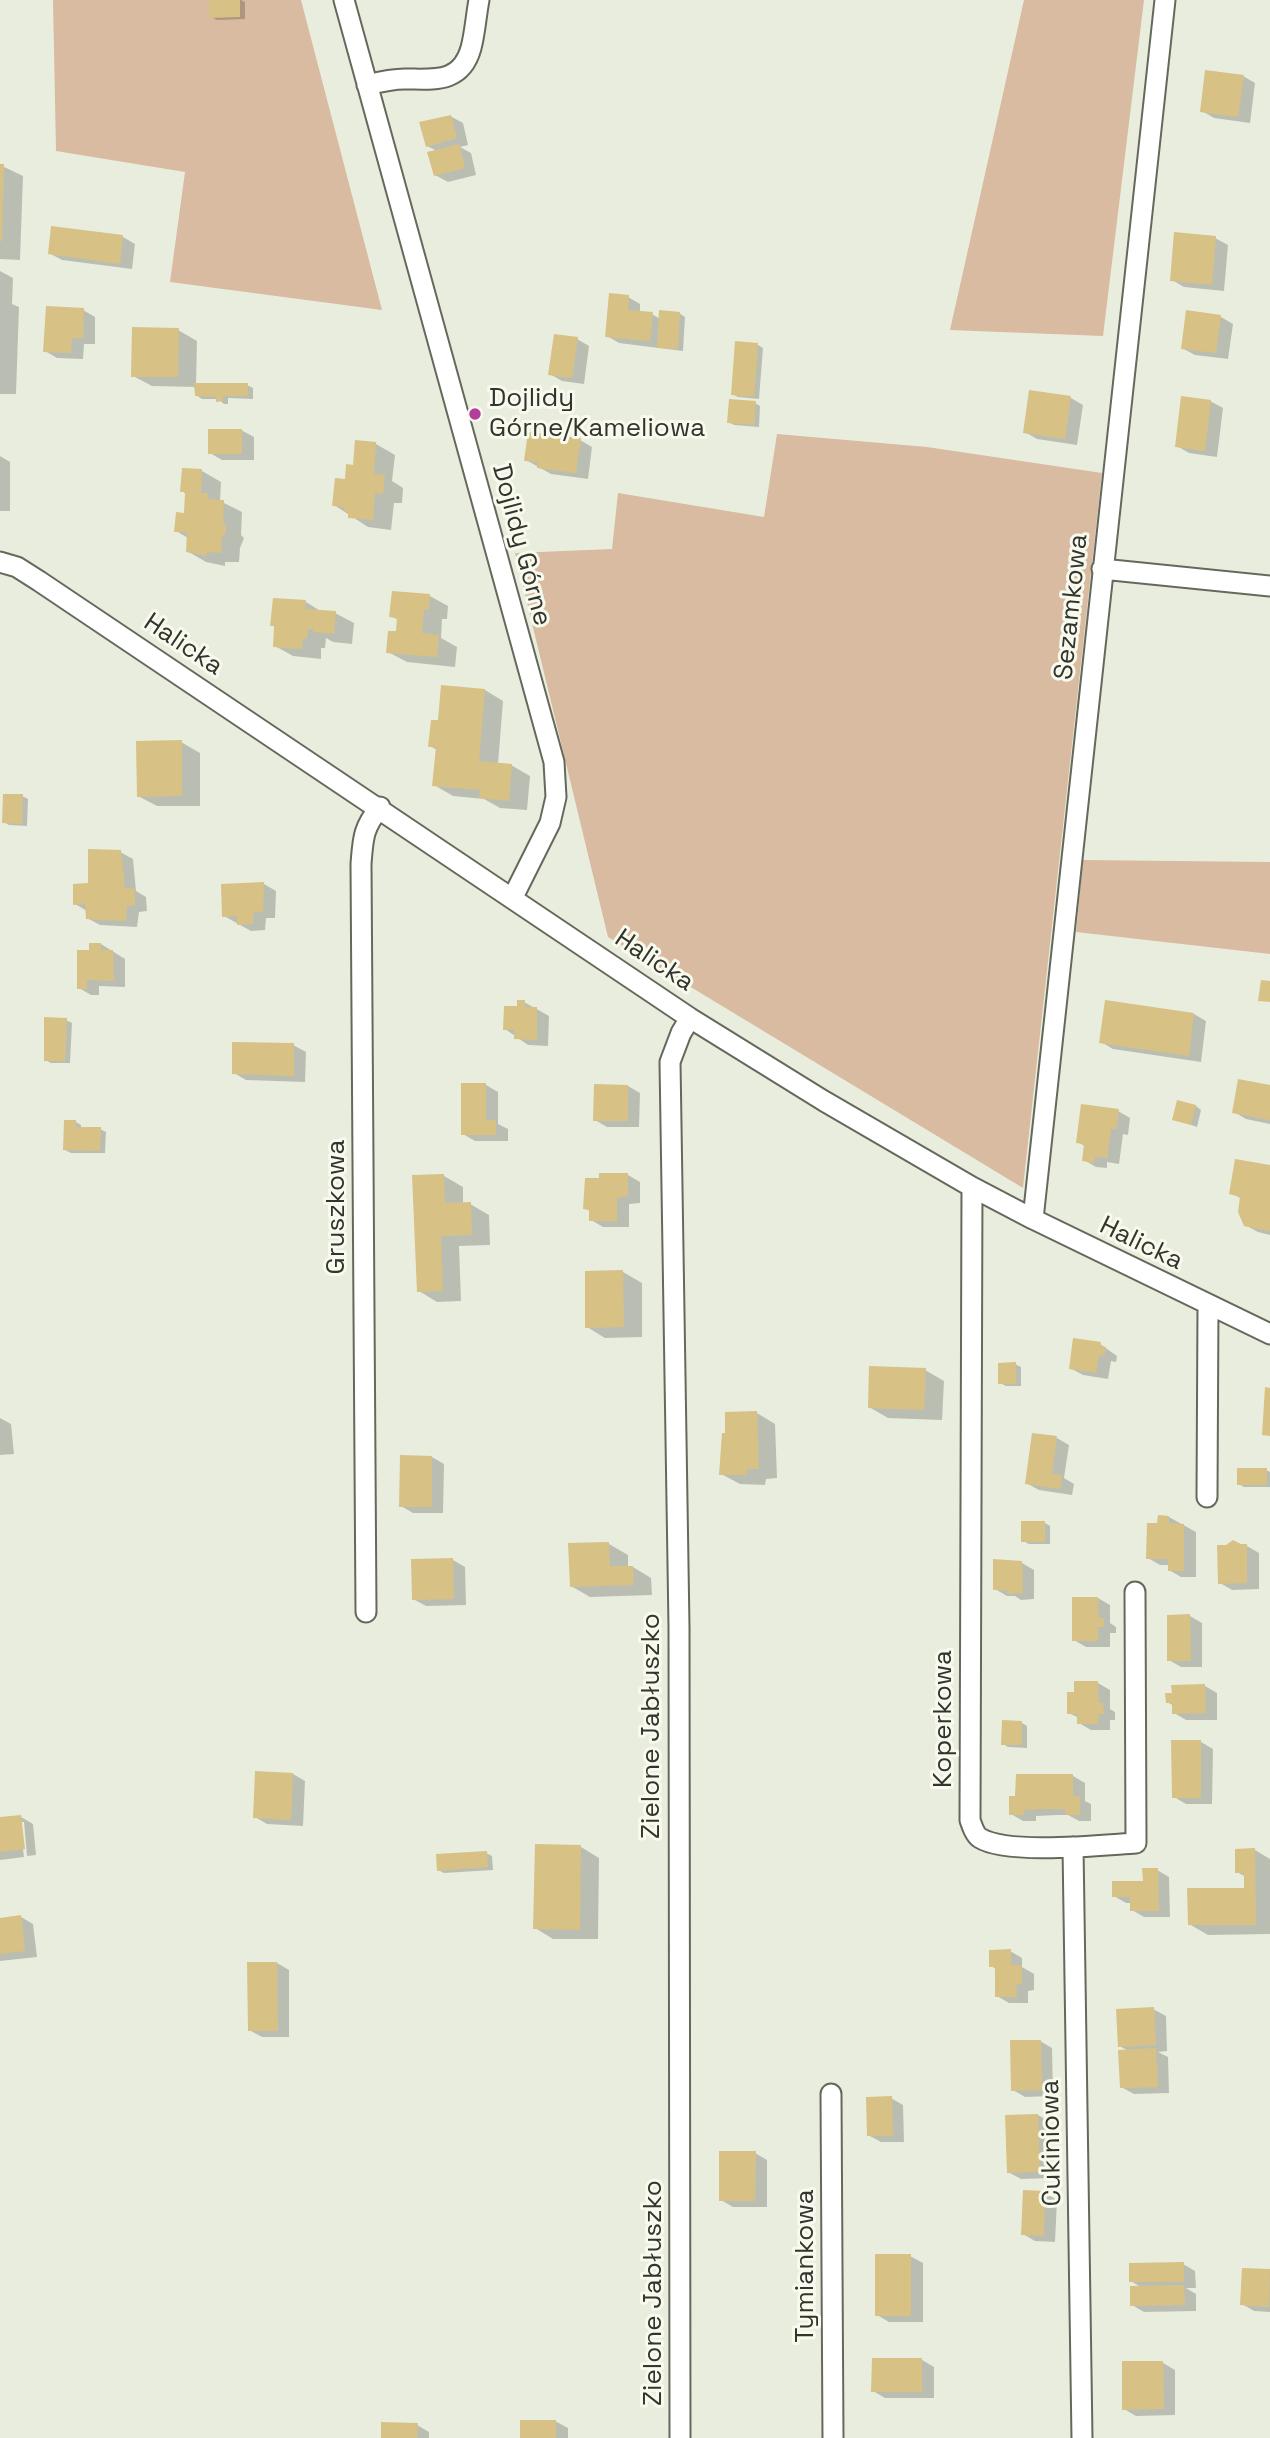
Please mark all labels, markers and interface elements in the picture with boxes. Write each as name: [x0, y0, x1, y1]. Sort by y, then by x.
place label: Dojlidy Górne/Kameliowa: [489, 383, 705, 444]
marker: Dojlidy Górne/Kameliowa: [467, 406, 483, 422]
street label: Dojlidy Górne: [484, 461, 558, 629]
street label: Sezamkowa: [1049, 533, 1095, 681]
street label: Halicka: [137, 607, 229, 683]
street label: Halicka: [608, 923, 700, 999]
street label: Gruszkowa: [321, 1140, 353, 1274]
street label: Halicka: [1094, 1210, 1188, 1278]
street label: Zielone Jabłuszko: [636, 1613, 668, 1839]
street label: Koperkowa: [928, 1650, 960, 1788]
street label: Cukiniowa: [1035, 2079, 1069, 2207]
street label: Zielone Jabłuszko: [638, 2180, 670, 2406]
street label: Tymiankowa: [790, 2189, 822, 2343]

